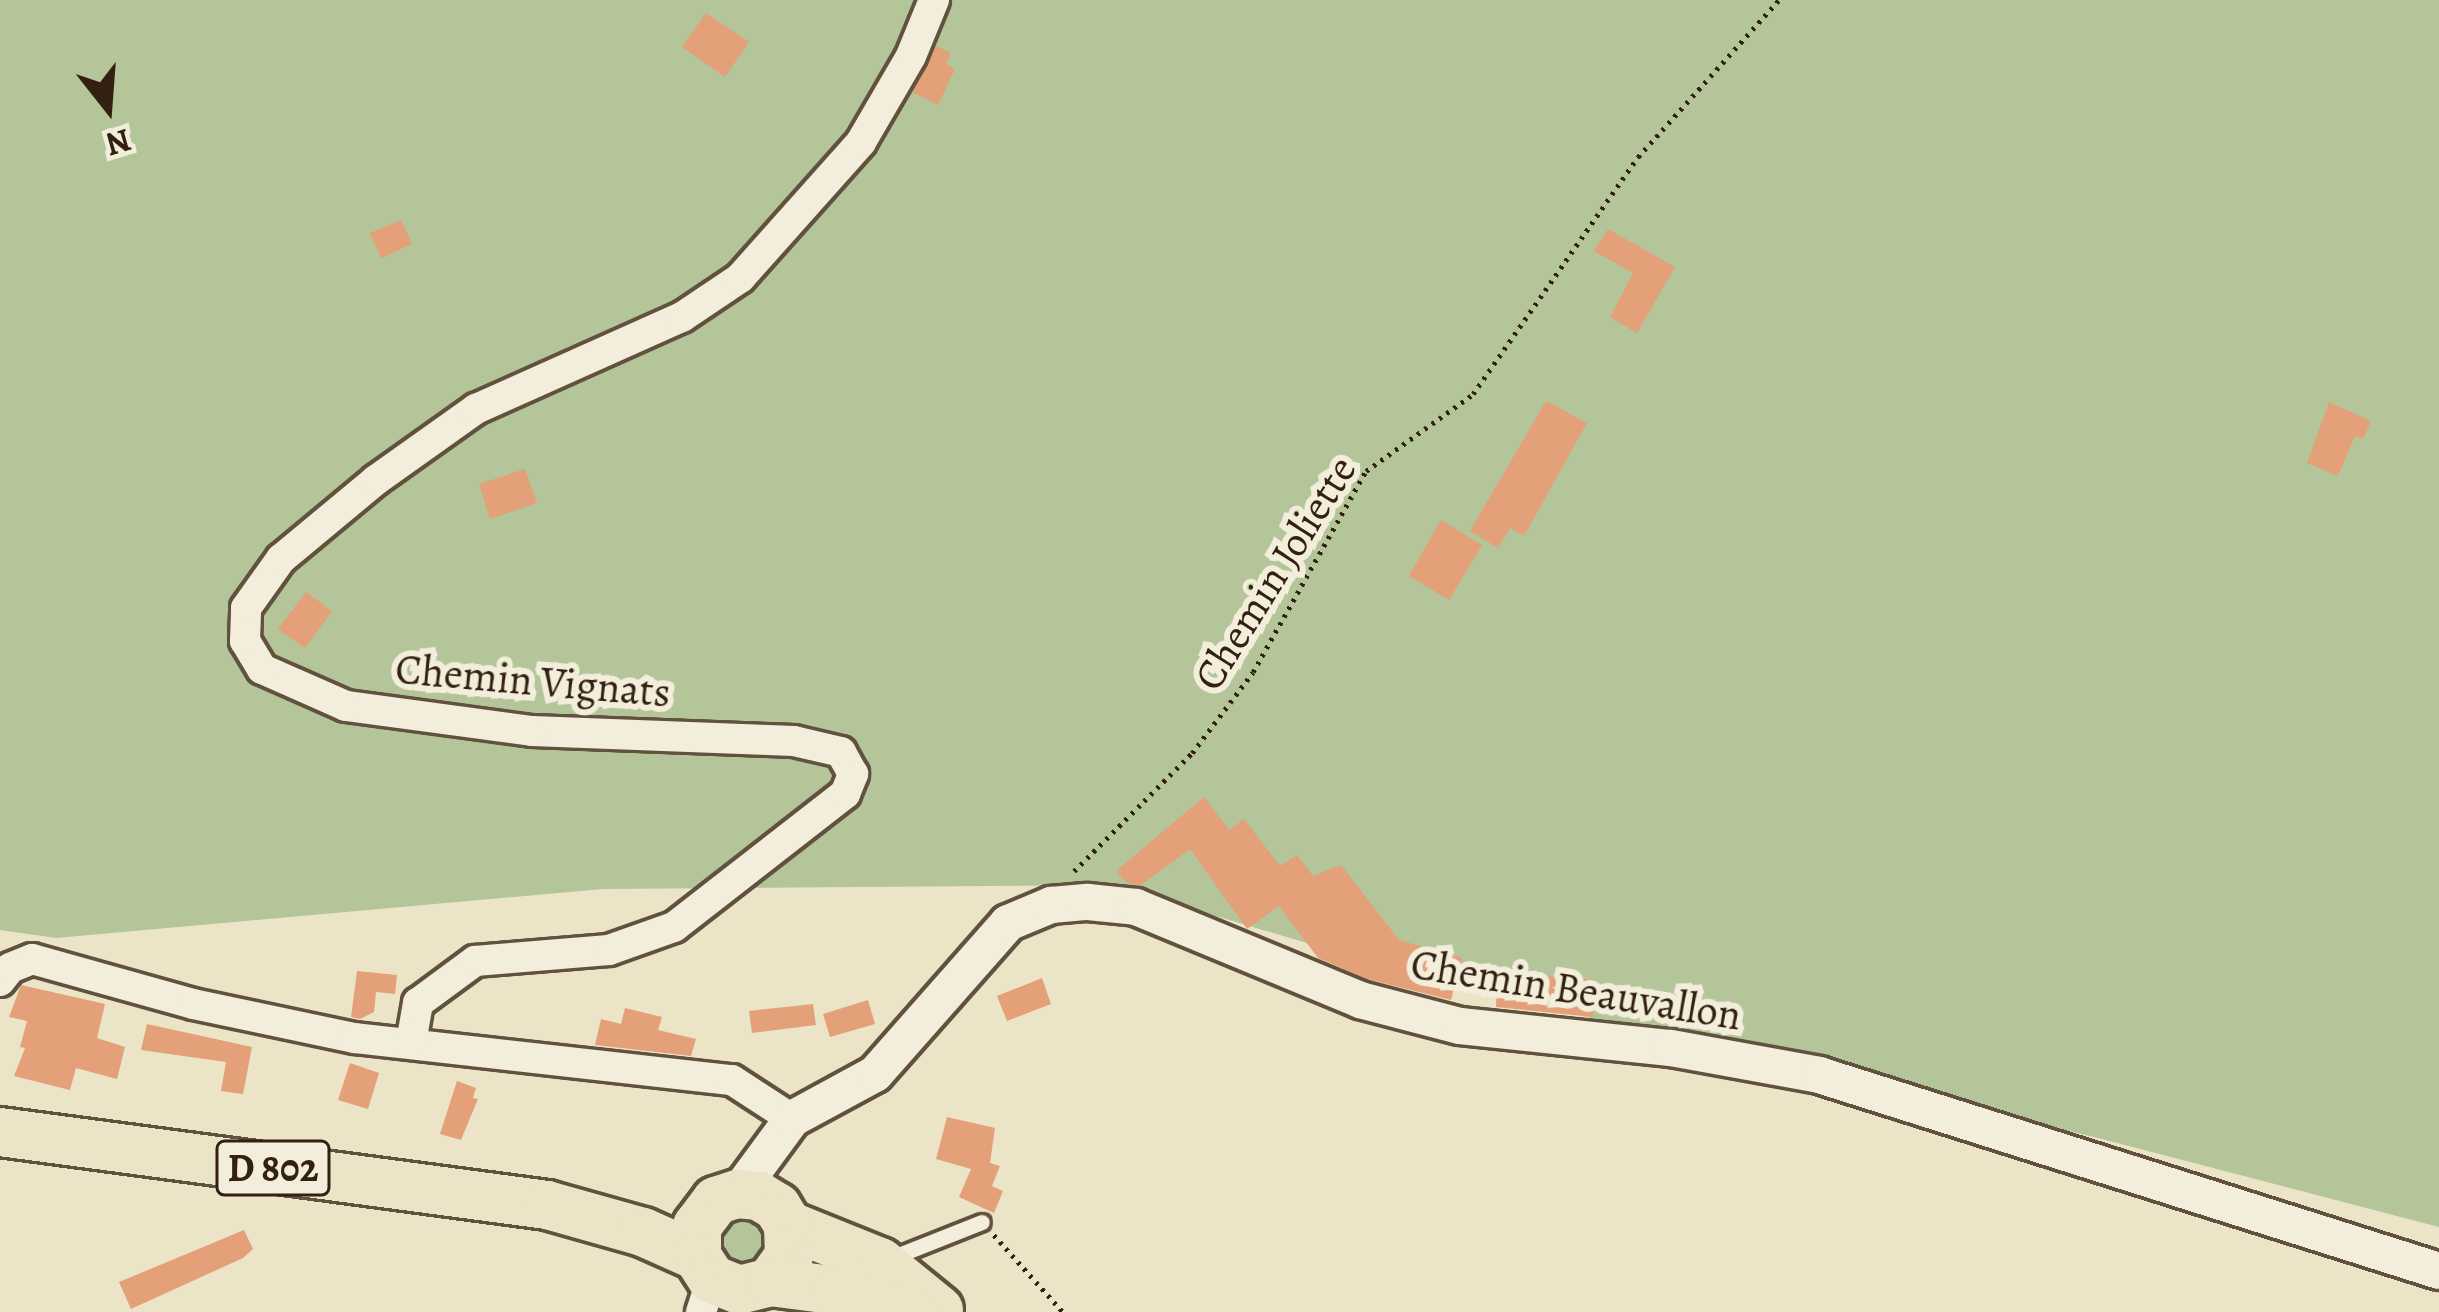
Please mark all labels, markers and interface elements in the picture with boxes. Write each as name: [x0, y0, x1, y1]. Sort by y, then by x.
north arrow: [48, 48, 168, 168]
text: N: [101, 118, 137, 168]
street label: Chemin Joliette: [1183, 447, 1367, 699]
street label: Chemin Vignats: [393, 644, 673, 718]
street label: Chemin Beauvallon: [1407, 939, 1745, 1041]
road number: D 802: [213, 1135, 333, 1201]

